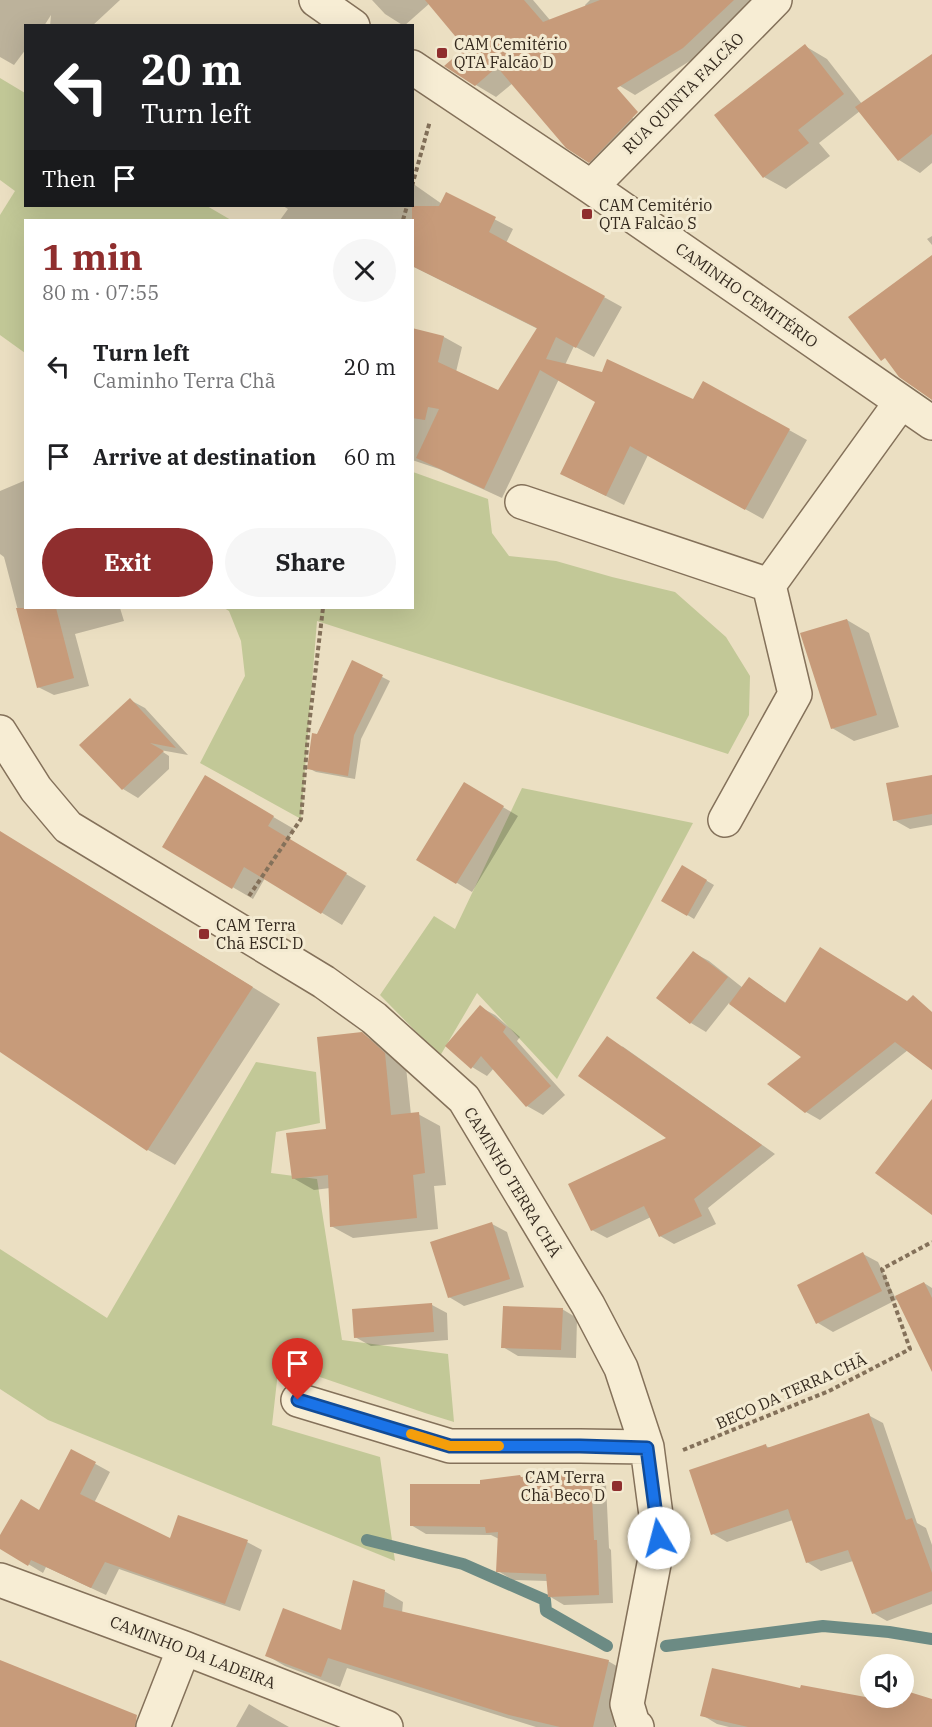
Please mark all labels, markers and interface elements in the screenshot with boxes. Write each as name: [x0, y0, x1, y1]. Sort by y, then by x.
street label: RUA QUINTA FALCÃO: [618, 28, 748, 158]
place label: CAM Cemitério QTA Falcão D: [454, 34, 567, 72]
text: 20 m: [141, 42, 242, 97]
marker: CAM Cemitério QTA Falcão D: [435, 46, 449, 60]
icon: left: [42, 48, 120, 126]
text: Turn left: [141, 95, 252, 130]
icon: arrive: [108, 162, 141, 195]
text: Then: [42, 164, 96, 193]
place label: CAM Cemitério QTA Falcão S: [599, 195, 712, 233]
marker: CAM Cemitério QTA Falcão S: [580, 207, 594, 221]
text: 1 min: [42, 233, 143, 280]
street label: CAMINHO CEMITÉRIO: [672, 237, 823, 352]
button: close: [333, 239, 396, 302]
text: 80 m · 07:55: [42, 279, 159, 306]
text: Turn left: [93, 338, 189, 367]
icon: left: [42, 350, 75, 383]
text: 20 m: [344, 352, 396, 381]
text: Caminho Terra Chã: [93, 367, 276, 394]
icon: arrive: [42, 440, 75, 473]
text: Arrive at destination: [93, 442, 316, 471]
text: 60 m: [344, 442, 396, 471]
button: Exit: [42, 528, 213, 597]
button: Share: [225, 528, 396, 597]
place label: CAM Terra Chã ESCL D: [216, 915, 303, 953]
marker: CAM Terra Chã ESCL D: [197, 927, 211, 941]
street label: CAMINHO TERRA CHÃ: [460, 1103, 566, 1261]
pin: [272, 1338, 323, 1400]
icon: arrive: [281, 1347, 314, 1380]
street label: BECO DA TERRA CHÃ: [713, 1349, 869, 1433]
place label: CAM Terra Chã Beco D: [521, 1467, 605, 1505]
marker: CAM Terra Chã Beco D: [610, 1479, 624, 1493]
position arrow: [627, 1506, 691, 1570]
street label: CAMINHO DA LADEIRA: [107, 1611, 279, 1693]
map controls: [860, 1654, 914, 1708]
button: sound: [860, 1654, 914, 1708]

